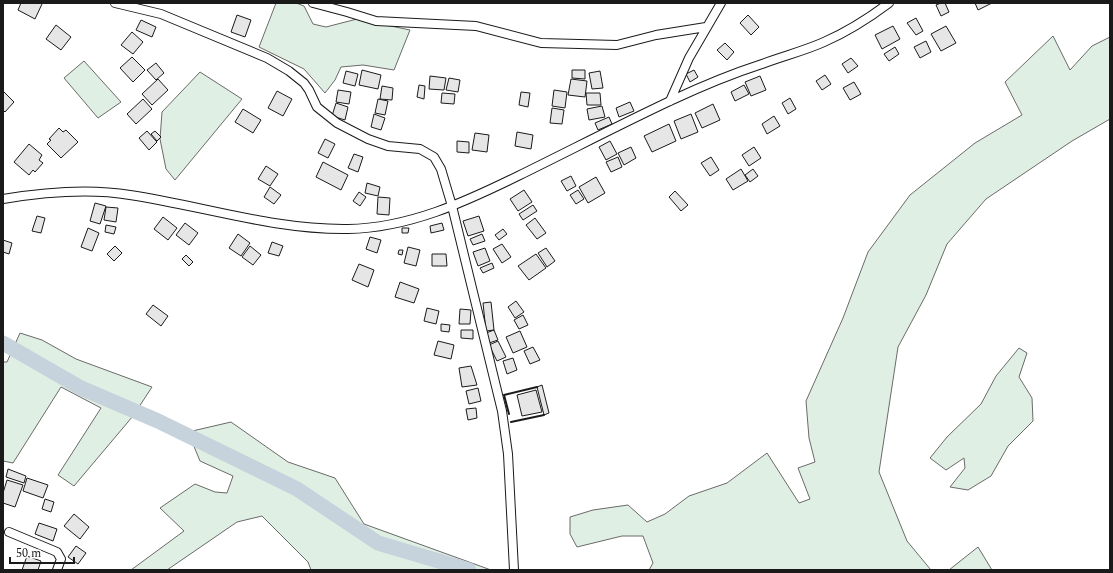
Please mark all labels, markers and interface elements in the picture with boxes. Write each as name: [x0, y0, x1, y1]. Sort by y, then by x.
scale bar: [10, 539, 74, 565]
text: 50 m: [16, 544, 41, 563]

